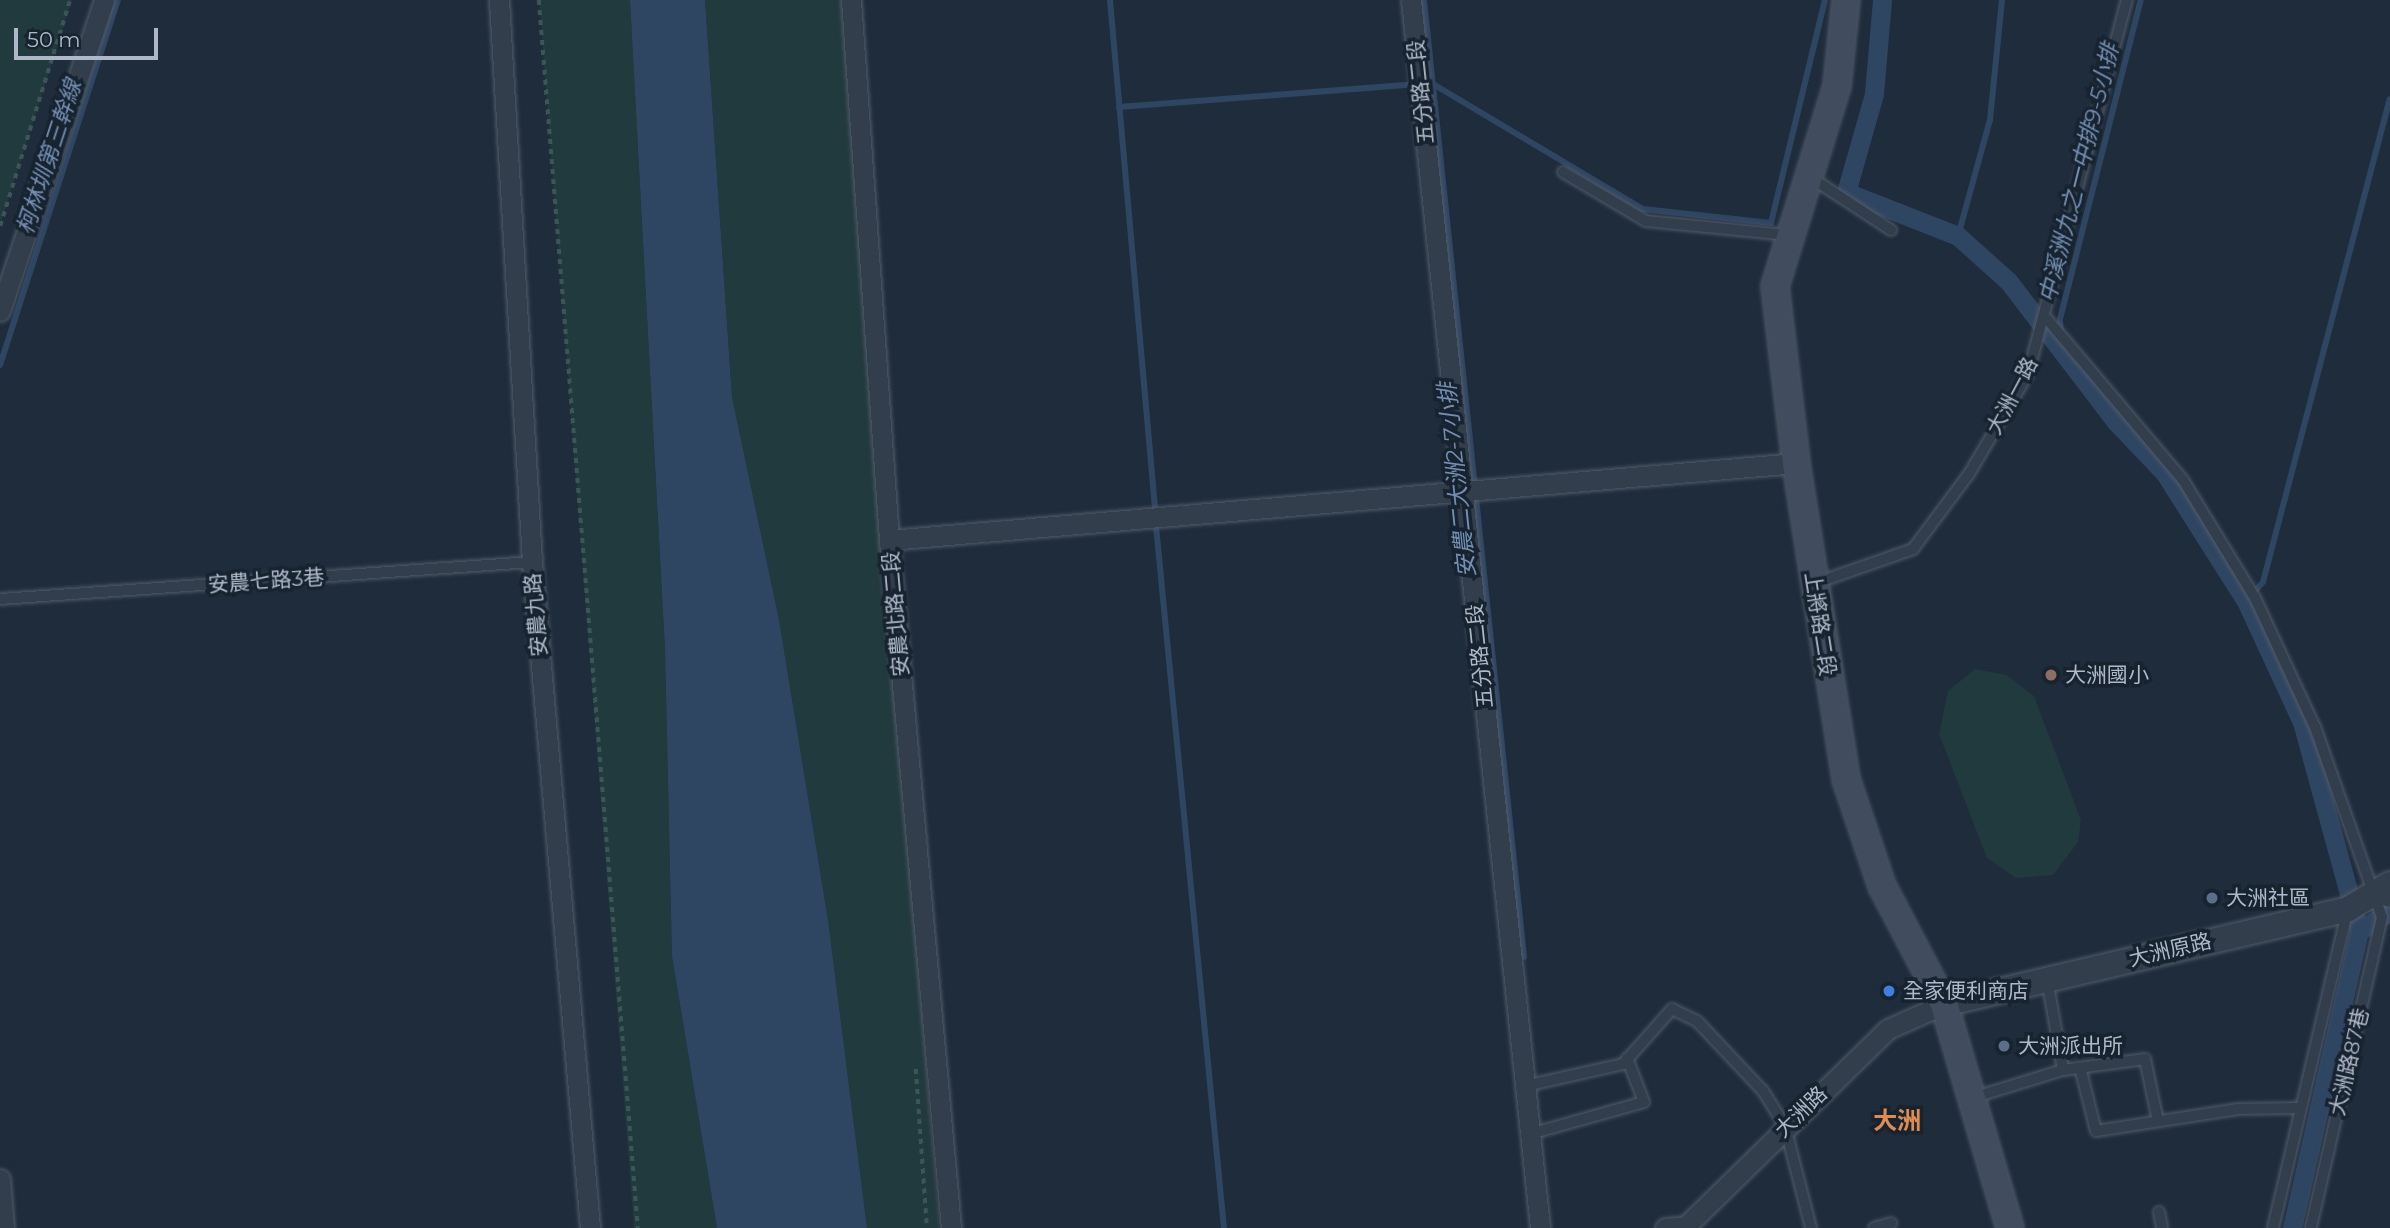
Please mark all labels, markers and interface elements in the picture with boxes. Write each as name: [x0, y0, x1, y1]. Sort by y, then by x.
scale bar: [18, 14, 161, 58]
text: 50 m: [27, 27, 81, 52]
street label: 五分路二段: [1403, 38, 1439, 146]
water label: 中溪洲九之一中排9-5小排: [2033, 41, 2125, 305]
water label: 柯林圳第三幹線: [11, 76, 87, 238]
street label: 大洲一路: [1981, 353, 2043, 439]
water label: 安農二大洲2-7小排: [1433, 381, 1481, 579]
street label: 安農北路二段: [878, 550, 914, 678]
street label: 安農七路3巷: [207, 564, 325, 598]
street label: 上將路二段: [1799, 570, 1841, 678]
street label: 安農九路: [520, 572, 552, 658]
street label: 五分路二段: [1462, 602, 1498, 710]
place label: 大洲國小: [2065, 662, 2149, 688]
marker: 大洲國小: [2043, 667, 2059, 683]
place label: 大洲社區: [2226, 885, 2310, 911]
marker: 大洲社區: [2204, 890, 2220, 906]
street label: 大洲原路: [2126, 928, 2214, 972]
place label: 全家便利商店: [1903, 978, 2029, 1004]
marker: 全家便利商店: [1881, 983, 1897, 999]
street label: 大洲路87巷: [2324, 1006, 2374, 1118]
place label: 大洲派出所: [2018, 1033, 2123, 1059]
marker: 大洲派出所: [1996, 1038, 2012, 1054]
street label: 大洲路: [1770, 1081, 1832, 1143]
district label: 大洲: [1873, 1107, 1921, 1135]

